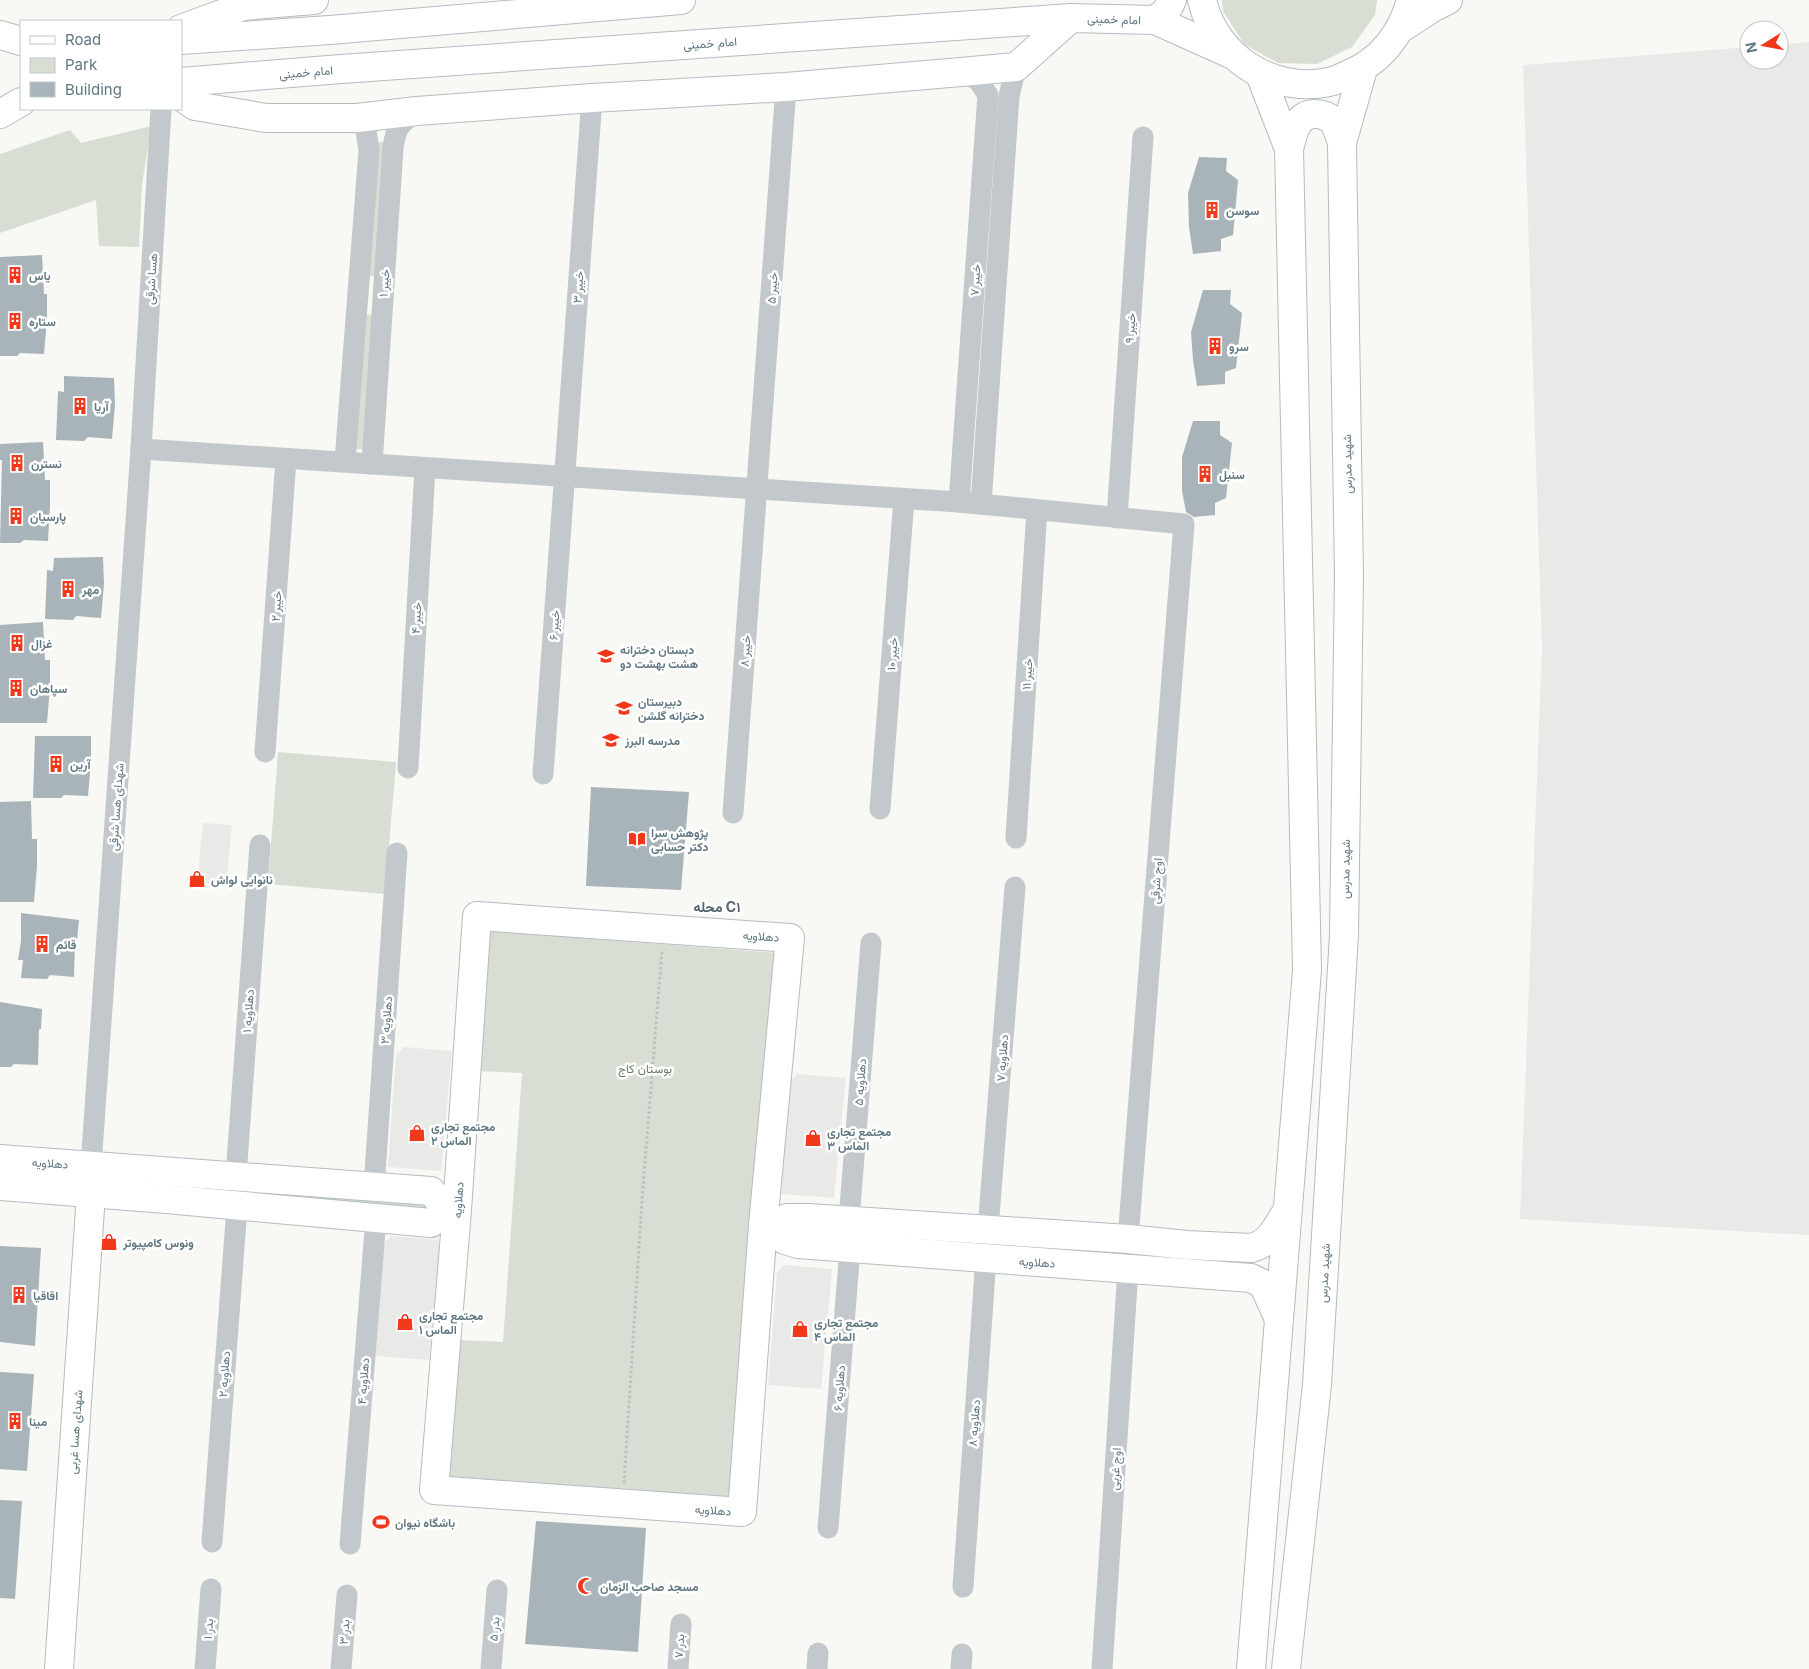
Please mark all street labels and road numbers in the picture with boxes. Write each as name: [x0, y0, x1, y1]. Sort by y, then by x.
street label: امام خمینی: [1087, 11, 1141, 28]
street label: امام خمینی: [683, 34, 737, 53]
street label: امام خمینی: [278, 62, 334, 83]
street label: هسا شرقی: [142, 253, 161, 305]
street label: خیبر ۷: [966, 264, 985, 296]
street label: خیبر ۱: [376, 268, 393, 298]
street label: خیبر ۳: [569, 270, 588, 304]
street label: خیبر ۵: [763, 272, 782, 304]
street label: خیبر ۹: [1121, 312, 1140, 344]
street label: شهید مدرس: [1339, 434, 1356, 494]
street label: خیبر ۲: [267, 590, 286, 622]
street label: خیبر ۴: [408, 602, 425, 634]
street label: خیبر ۶: [545, 609, 564, 641]
street label: خیبر ۸: [736, 635, 755, 667]
street label: خیبر ۱۰: [883, 637, 902, 671]
street label: خیبر ۱۱: [1018, 658, 1037, 690]
street label: شهدای هسا شرقی: [105, 763, 128, 851]
street label: شهید مدرس: [1337, 839, 1354, 899]
street label: اوج شرقی: [1147, 857, 1167, 905]
street label: دهلاویه: [742, 927, 780, 946]
street label: دهلاویه ۱: [239, 989, 258, 1033]
street label: دهلاویه ۳: [377, 995, 396, 1044]
street label: دهلاویه ۷: [993, 1034, 1012, 1082]
street label: دهلاویه ۵: [851, 1058, 870, 1106]
street label: دهلاویه: [31, 1154, 69, 1173]
street label: دهلاویه: [449, 1181, 468, 1219]
street label: شهید مدرس: [1315, 1243, 1334, 1303]
street label: دهلاویه: [1018, 1253, 1056, 1272]
street label: دهلاویه ۲: [215, 1350, 234, 1398]
street label: دهلاویه ۴: [354, 1357, 373, 1405]
street label: دهلاویه ۶: [830, 1364, 849, 1411]
street label: شهدای هسا غربی: [65, 1389, 86, 1475]
street label: دهلاویه ۸: [965, 1399, 984, 1447]
street label: اوج غربی: [1106, 1447, 1126, 1491]
street label: دهلاویه: [694, 1501, 732, 1520]
street label: بدر ۵: [485, 1616, 504, 1642]
street label: بدر ۱: [200, 1618, 217, 1640]
street label: بدر ۳: [335, 1619, 354, 1645]
street label: بدر ۷: [671, 1633, 688, 1659]

